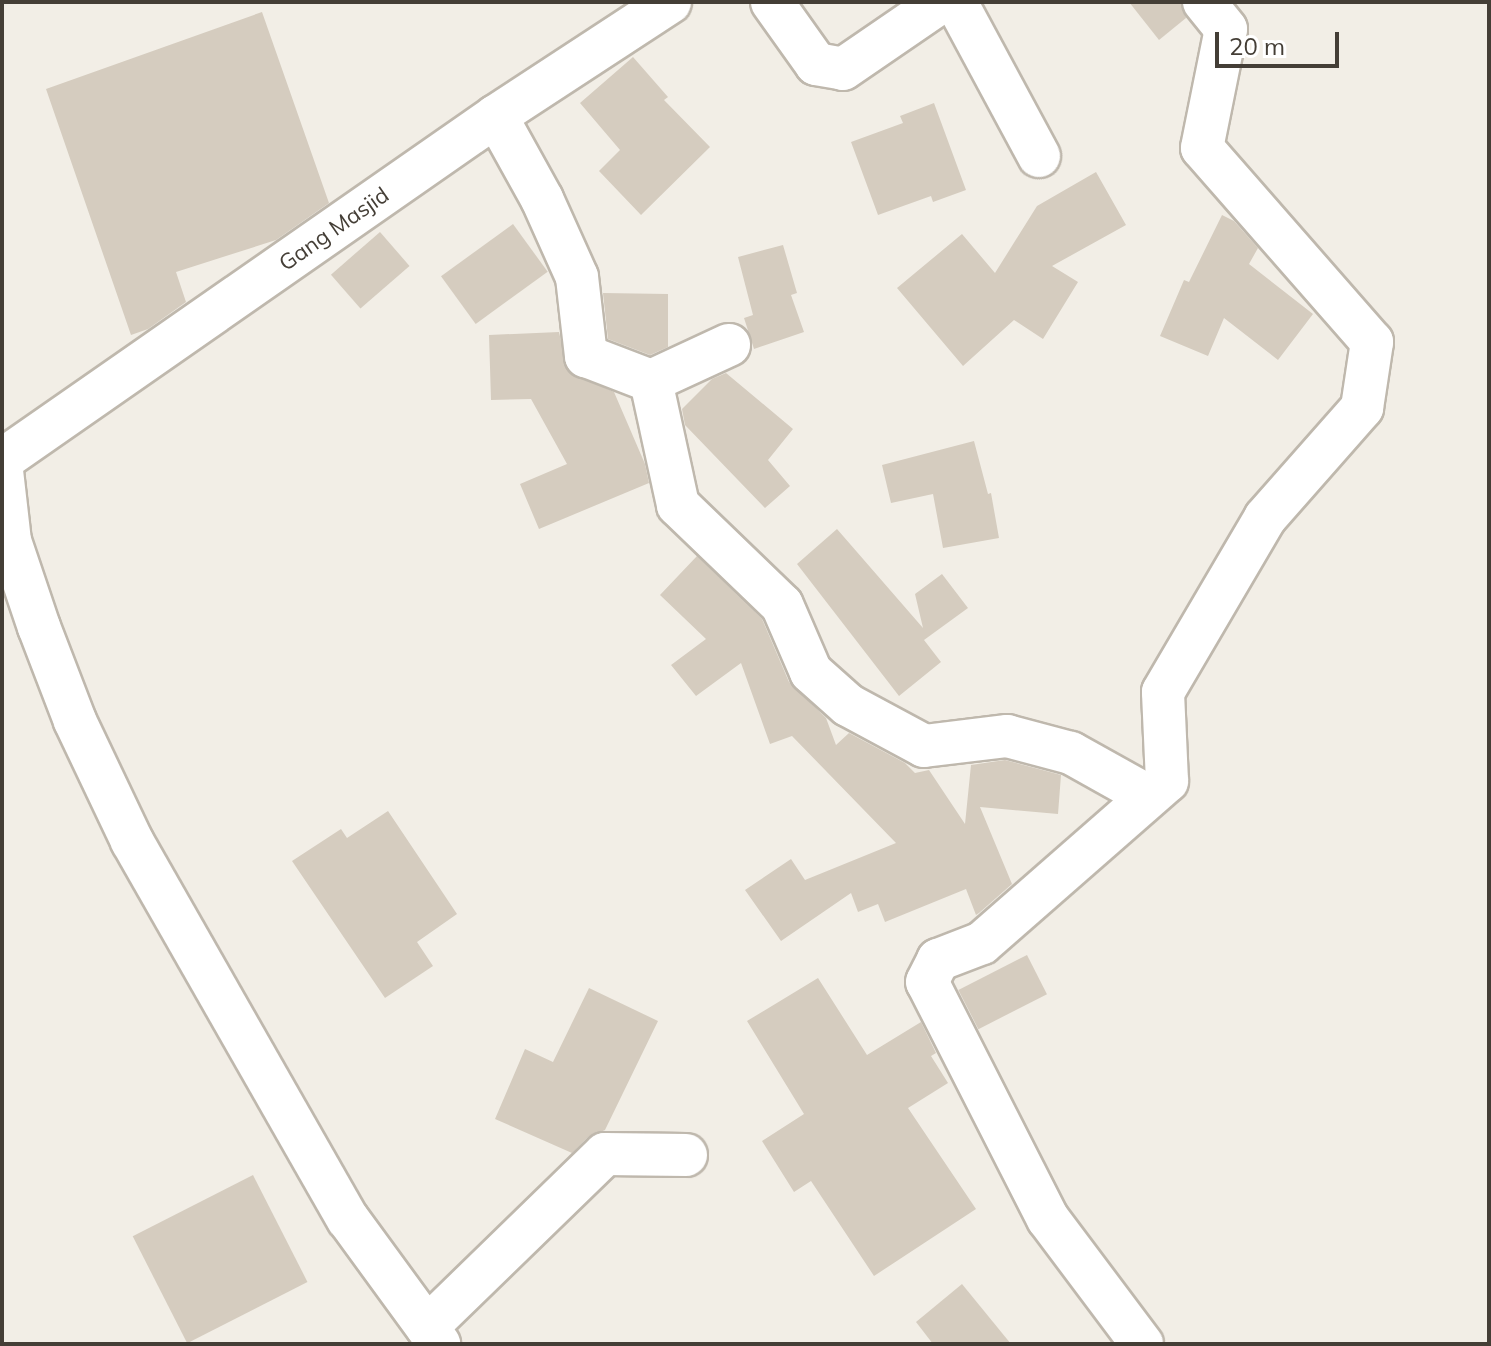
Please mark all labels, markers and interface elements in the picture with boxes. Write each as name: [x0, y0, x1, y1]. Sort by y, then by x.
scale bar: [1219, 16, 1343, 66]
text: 20 m: [1229, 31, 1285, 61]
street label: Gang Masjid: [274, 182, 394, 276]

